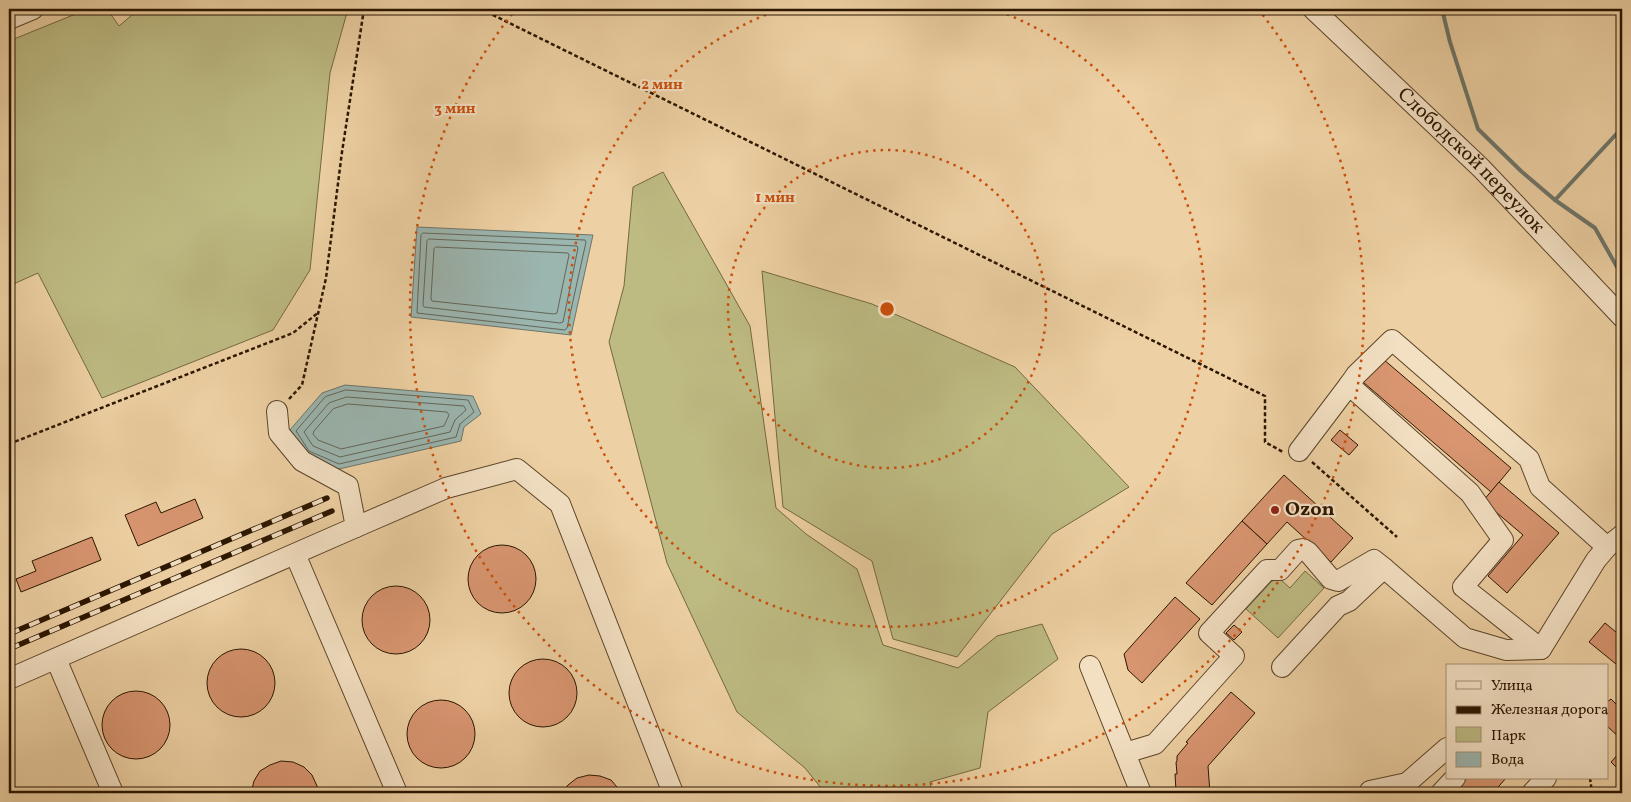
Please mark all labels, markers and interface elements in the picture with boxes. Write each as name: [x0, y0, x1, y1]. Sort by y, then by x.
text: 2 мин: [641, 75, 683, 96]
street label: Слободской переулок: [1391, 81, 1551, 241]
text: 3 мин: [434, 99, 476, 120]
text: 1 мин: [755, 188, 795, 209]
centre of rings: [878, 300, 896, 318]
place label: Ozon: [1285, 496, 1335, 524]
marker: Ozon: [1269, 504, 1281, 516]
legend: [1446, 664, 1608, 780]
text: Улица: [1491, 676, 1533, 697]
text: Железная дорога: [1491, 700, 1608, 721]
text: Парк: [1491, 726, 1526, 747]
text: Вода: [1491, 750, 1524, 771]

